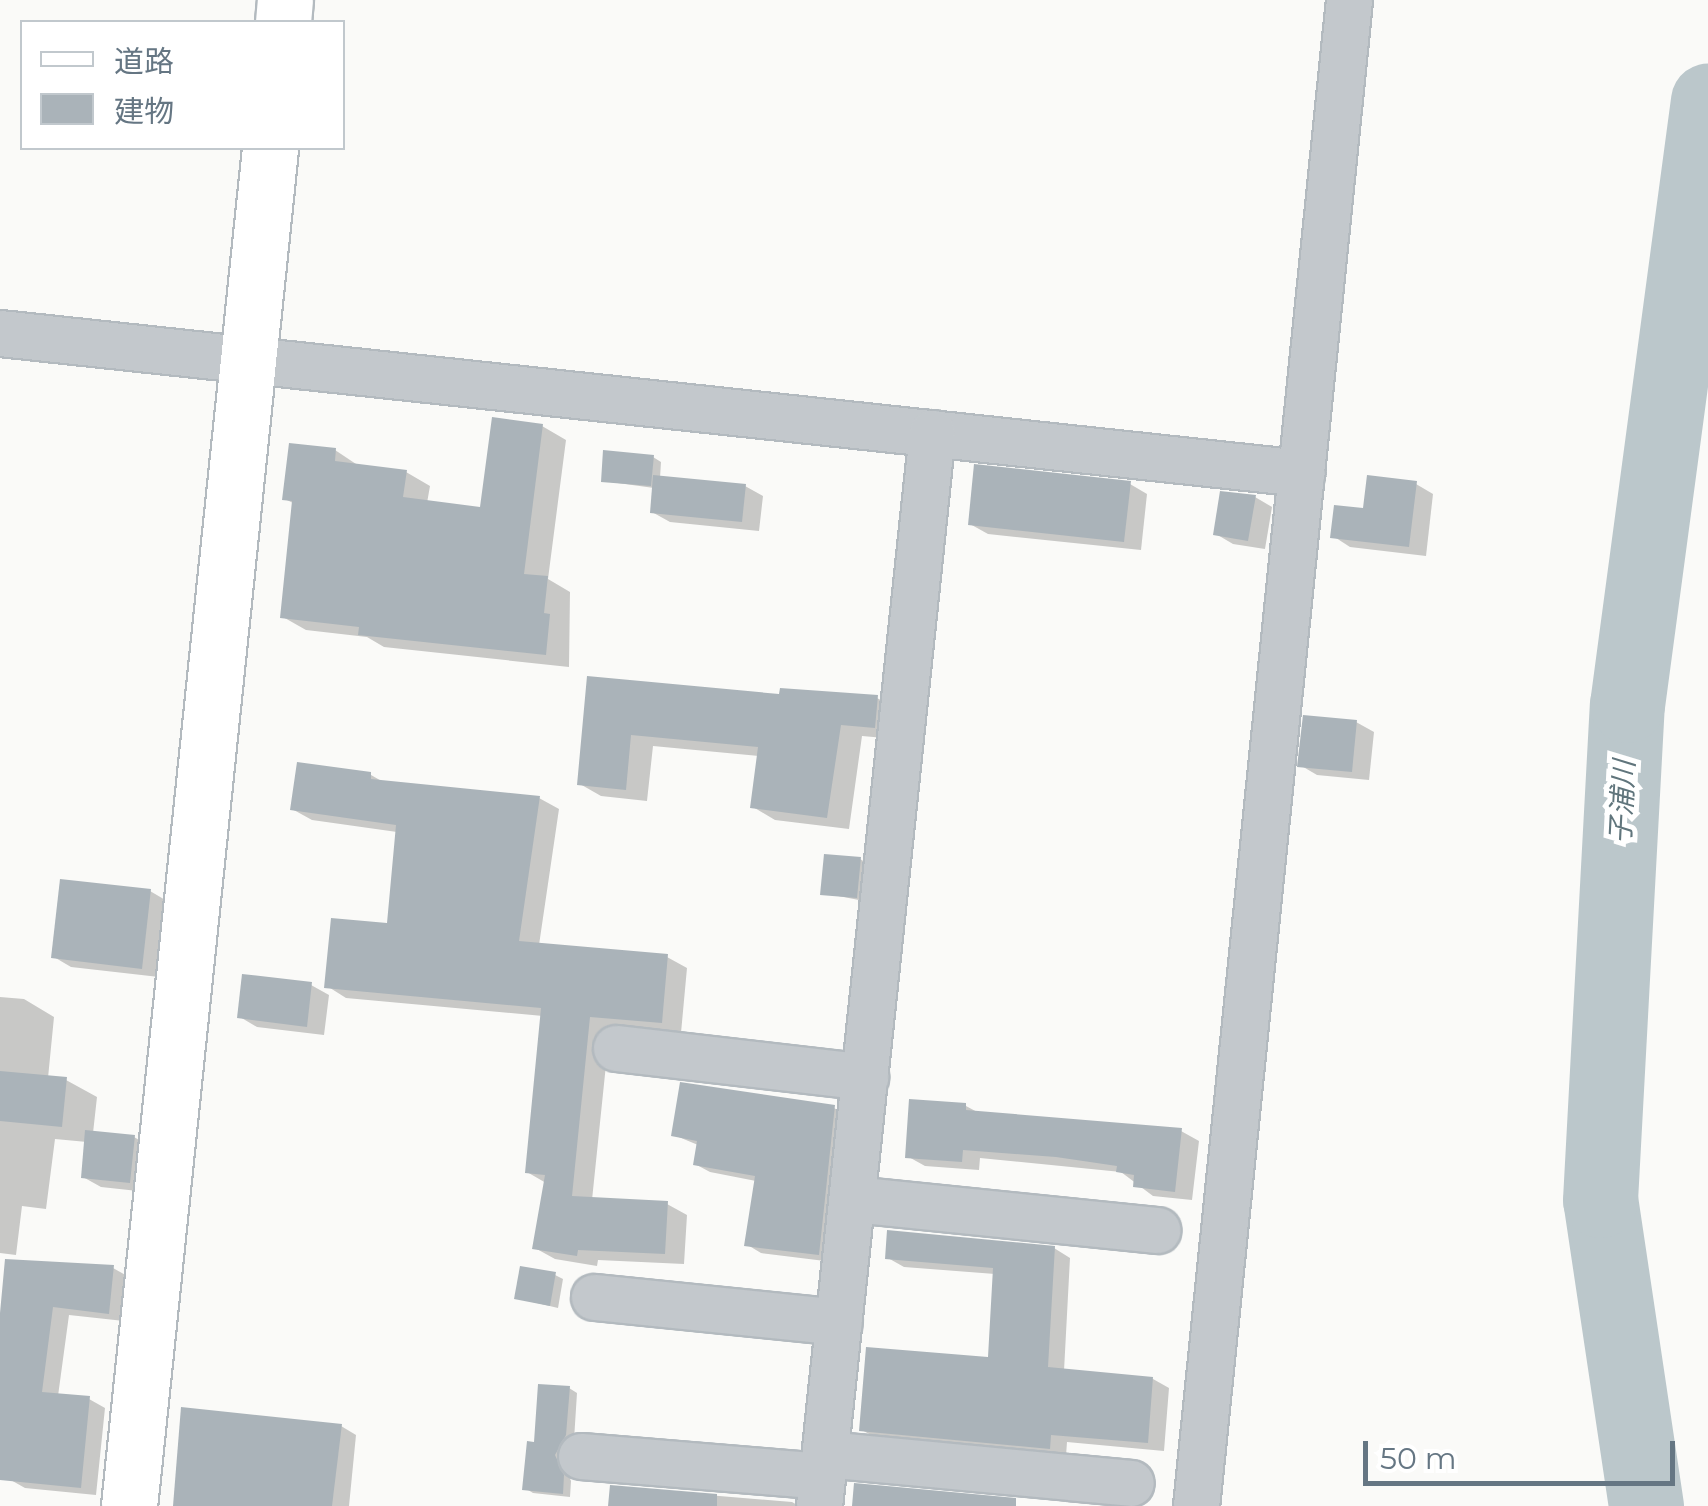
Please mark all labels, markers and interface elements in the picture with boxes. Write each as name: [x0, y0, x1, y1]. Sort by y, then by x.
legend: [20, 20, 345, 150]
text: 道路: [114, 43, 174, 80]
text: 建物: [114, 93, 174, 130]
water label: 子浦川: [1603, 759, 1641, 845]
scale bar: [1368, 1421, 1680, 1483]
text: 50 m: [1380, 1440, 1457, 1477]

